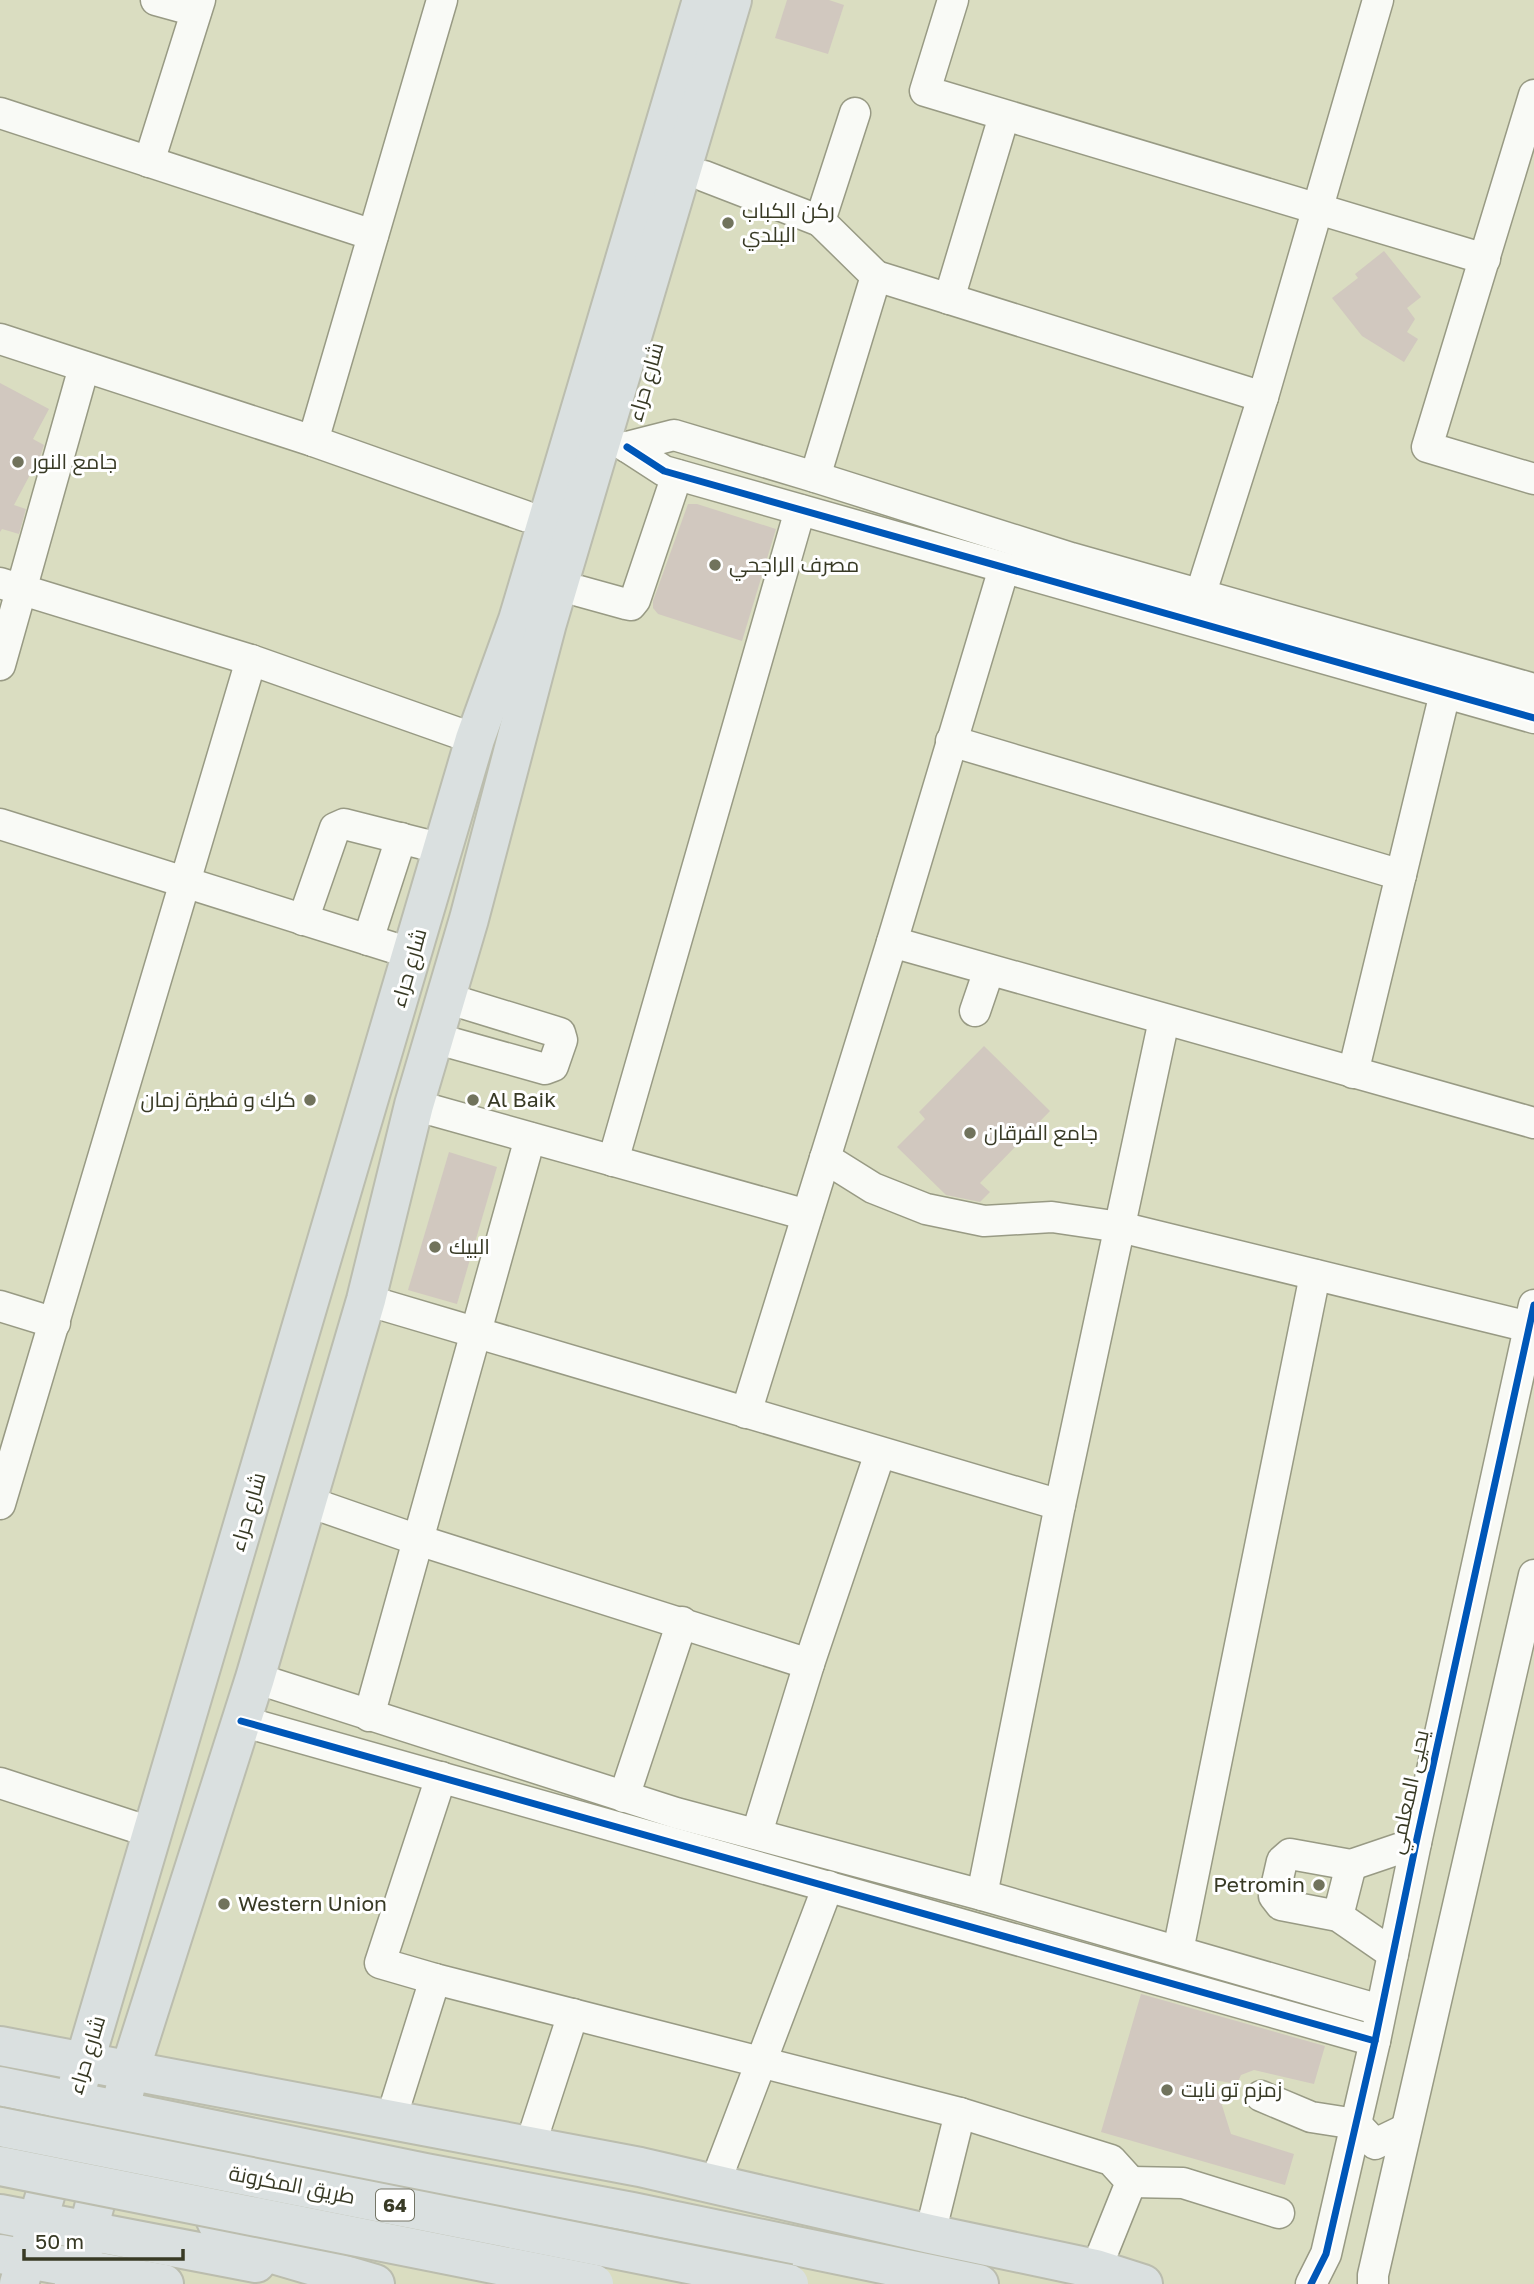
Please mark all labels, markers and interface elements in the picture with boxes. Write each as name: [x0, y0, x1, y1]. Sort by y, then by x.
place label: ركن الكباب البلدي: [742, 197, 835, 251]
marker: ركن الكباب البلدي: [720, 215, 736, 231]
street label: شارع حراء: [621, 339, 671, 425]
place label: جامع النور: [31, 448, 117, 476]
marker: جامع النور: [10, 454, 26, 470]
place label: مصرف الراجحي: [729, 551, 859, 581]
marker: مصرف الراجحي: [707, 557, 723, 573]
street label: شارع حراء: [384, 925, 434, 1011]
place label: كرك و فطيرة زمان: [141, 1086, 296, 1113]
place label: Al Baik: [487, 1086, 556, 1112]
marker: كرك و فطيرة زمان: [302, 1092, 318, 1108]
marker: Al Baik: [465, 1092, 481, 1108]
place label: جامع الفرقان: [984, 1119, 1098, 1147]
marker: جامع الفرقان: [962, 1125, 978, 1141]
place label: البيك: [449, 1233, 490, 1259]
marker: البيك: [427, 1239, 443, 1255]
street label: شارع حراء: [223, 1469, 273, 1555]
street label: يحيى المعلمي: [1382, 1727, 1438, 1857]
place label: Petromin: [1213, 1871, 1305, 1897]
marker: Petromin: [1311, 1877, 1327, 1893]
place label: Western Union: [238, 1890, 387, 1916]
marker: Western Union: [216, 1896, 232, 1912]
street label: شارع حراء: [62, 2012, 112, 2098]
place label: زمزم تو نايت: [1181, 2076, 1282, 2104]
marker: زمزم تو نايت: [1159, 2082, 1175, 2098]
street label: طريق المكرونة: [227, 2159, 358, 2210]
road number: 64: [376, 2190, 414, 2220]
scale bar: [24, 2218, 184, 2262]
text: 50 m: [35, 2228, 84, 2254]

